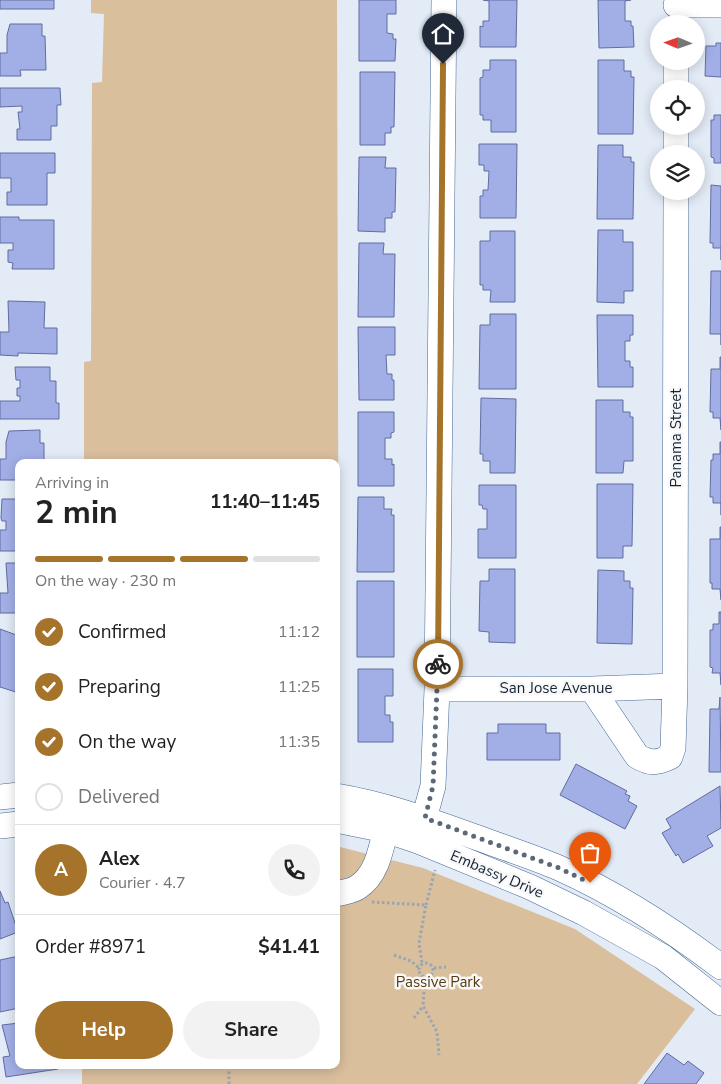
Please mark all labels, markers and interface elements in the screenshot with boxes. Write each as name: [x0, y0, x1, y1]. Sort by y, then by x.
pin: [422, 13, 464, 64]
north arrow: [650, 15, 705, 70]
map controls: [650, 15, 705, 200]
icon: home: [429, 20, 457, 48]
button: locate: [650, 80, 705, 135]
button: layers: [650, 145, 705, 200]
street label: Panama Street: [666, 388, 686, 488]
text: Arriving in: [35, 472, 109, 494]
text: 11:40–11:45: [210, 489, 320, 515]
text: 2 min: [35, 491, 118, 534]
text: On the way · 230 m: [35, 570, 176, 592]
icon: check: [35, 618, 63, 646]
text: Confirmed: [78, 619, 166, 645]
text: 11:12: [278, 621, 320, 643]
courier: [413, 639, 463, 689]
icon: bike: [424, 650, 452, 678]
icon: check: [35, 673, 63, 701]
text: Preparing: [78, 674, 161, 700]
text: 11:25: [278, 676, 320, 698]
street label: San Jose Avenue: [500, 678, 612, 698]
icon: check: [35, 728, 63, 756]
text: On the way: [78, 729, 176, 755]
text: 11:35: [278, 731, 320, 753]
text: Delivered: [78, 784, 160, 810]
pin: [569, 832, 611, 883]
icon: bag: [576, 839, 604, 867]
button: phone: [268, 844, 320, 896]
street label: Embassy Drive: [447, 845, 547, 903]
text: Alex: [99, 846, 140, 872]
text: A: [54, 857, 68, 883]
text: Courier · 4.7: [99, 872, 185, 894]
text: Order #8971: [35, 934, 146, 960]
text: $41.41: [258, 934, 320, 960]
park label: Passive Park: [396, 972, 481, 992]
button: Help: [35, 1001, 173, 1059]
button: Share: [183, 1001, 320, 1059]

